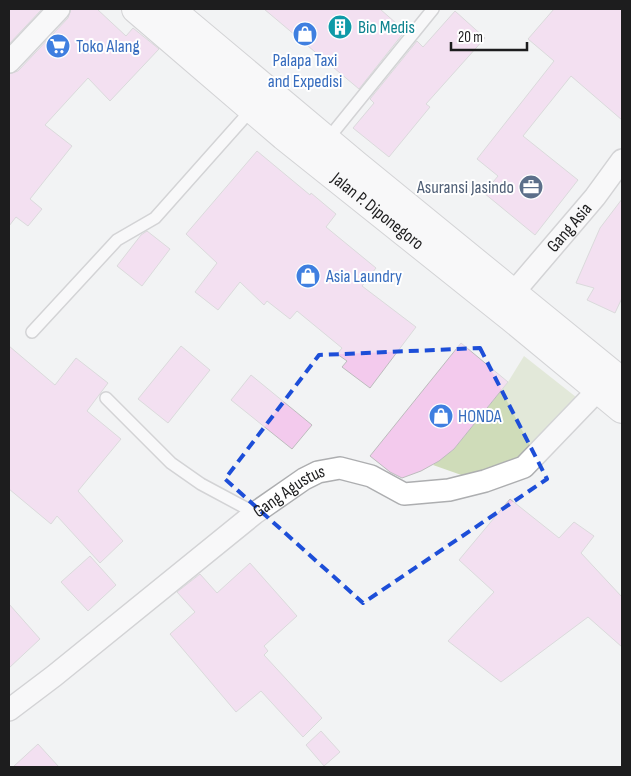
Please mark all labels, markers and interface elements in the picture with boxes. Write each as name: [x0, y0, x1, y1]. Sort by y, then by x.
building icon: Bio Medis: [327, 14, 353, 40]
place label: Bio Medis: [358, 17, 415, 38]
scale bar: [451, 20, 527, 52]
shop icon: Palapa Taxi and Expedisi: [292, 21, 318, 47]
text: 20 m: [458, 28, 483, 47]
supermarket icon: Toko Alang: [45, 33, 71, 59]
place label: Toko Alang: [76, 36, 140, 57]
place label: Palapa Taxi and Expedisi: [268, 50, 342, 92]
street label: Jalan P. Diponegoro: [326, 167, 428, 254]
office icon: Asuransi Jasindo: [518, 174, 544, 200]
place label: Asuransi Jasindo: [416, 177, 514, 198]
street label: Gang Asia: [543, 199, 596, 257]
shop icon: Asia Laundry: [295, 263, 321, 289]
place label: Asia Laundry: [325, 266, 402, 287]
shop icon: HONDA: [428, 403, 454, 429]
place label: HONDA: [458, 406, 502, 427]
street label: Gang Agustus: [249, 461, 327, 522]

